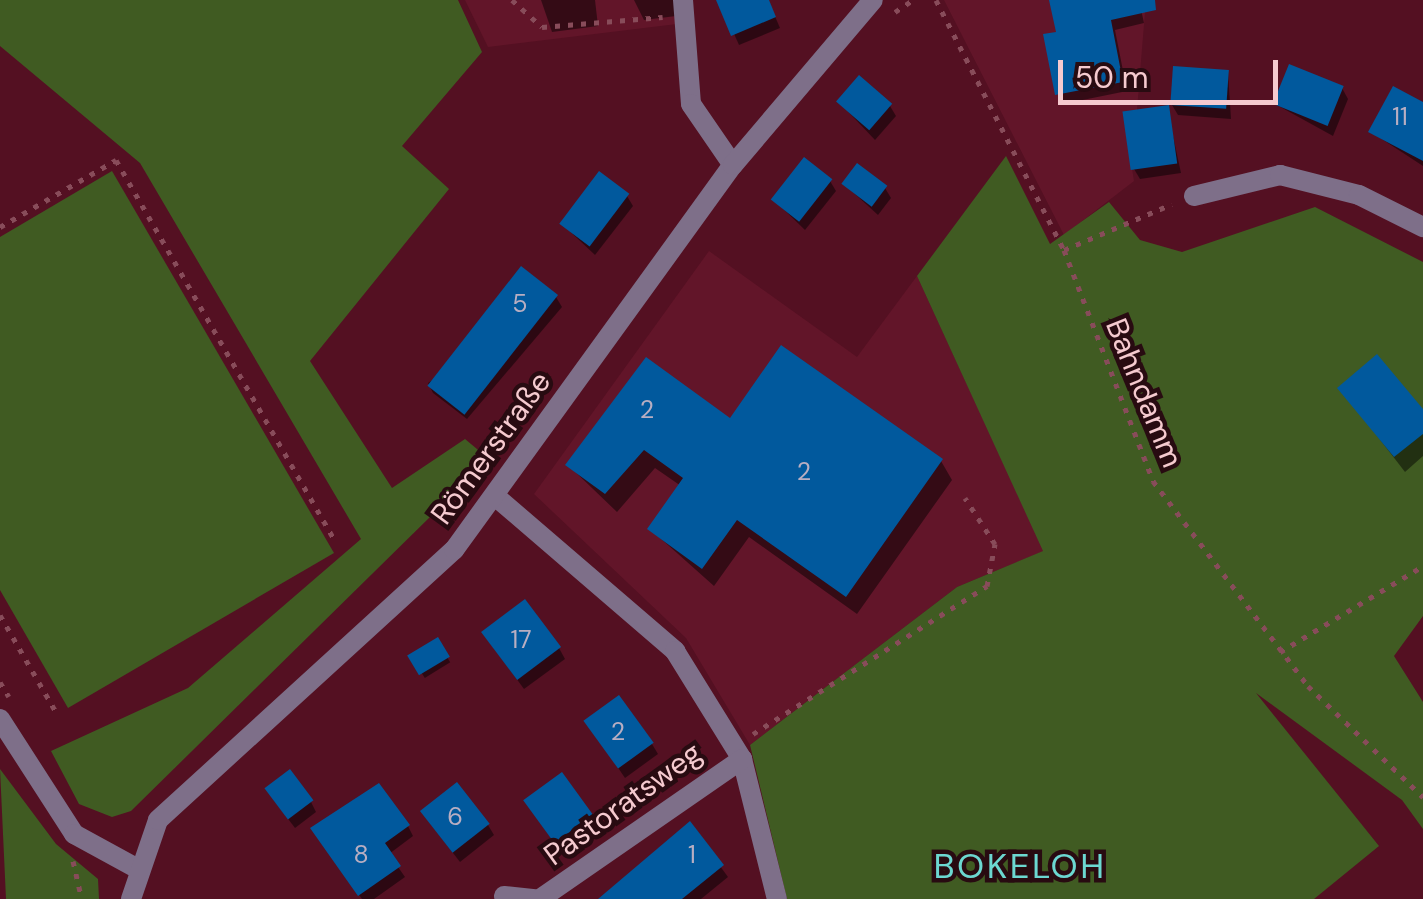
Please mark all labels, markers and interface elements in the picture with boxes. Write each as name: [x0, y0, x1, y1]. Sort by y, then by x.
scale bar: [1063, 40, 1283, 102]
text: 50 m: [1075, 58, 1149, 97]
house number: 11: [1392, 102, 1408, 132]
house number: 5: [512, 289, 528, 319]
street label: Bahndamm: [1098, 313, 1190, 473]
street label: Römerstraße: [424, 365, 558, 531]
house number: 2: [640, 395, 654, 425]
house number: 2: [797, 457, 811, 487]
house number: 17: [510, 625, 532, 655]
house number: 2: [611, 717, 625, 747]
street label: Pastoratsweg: [537, 735, 709, 873]
house number: 6: [447, 802, 463, 832]
house number: 8: [353, 840, 369, 870]
house number: 1: [688, 840, 696, 870]
district label: BOKELOH: [933, 845, 1107, 887]

